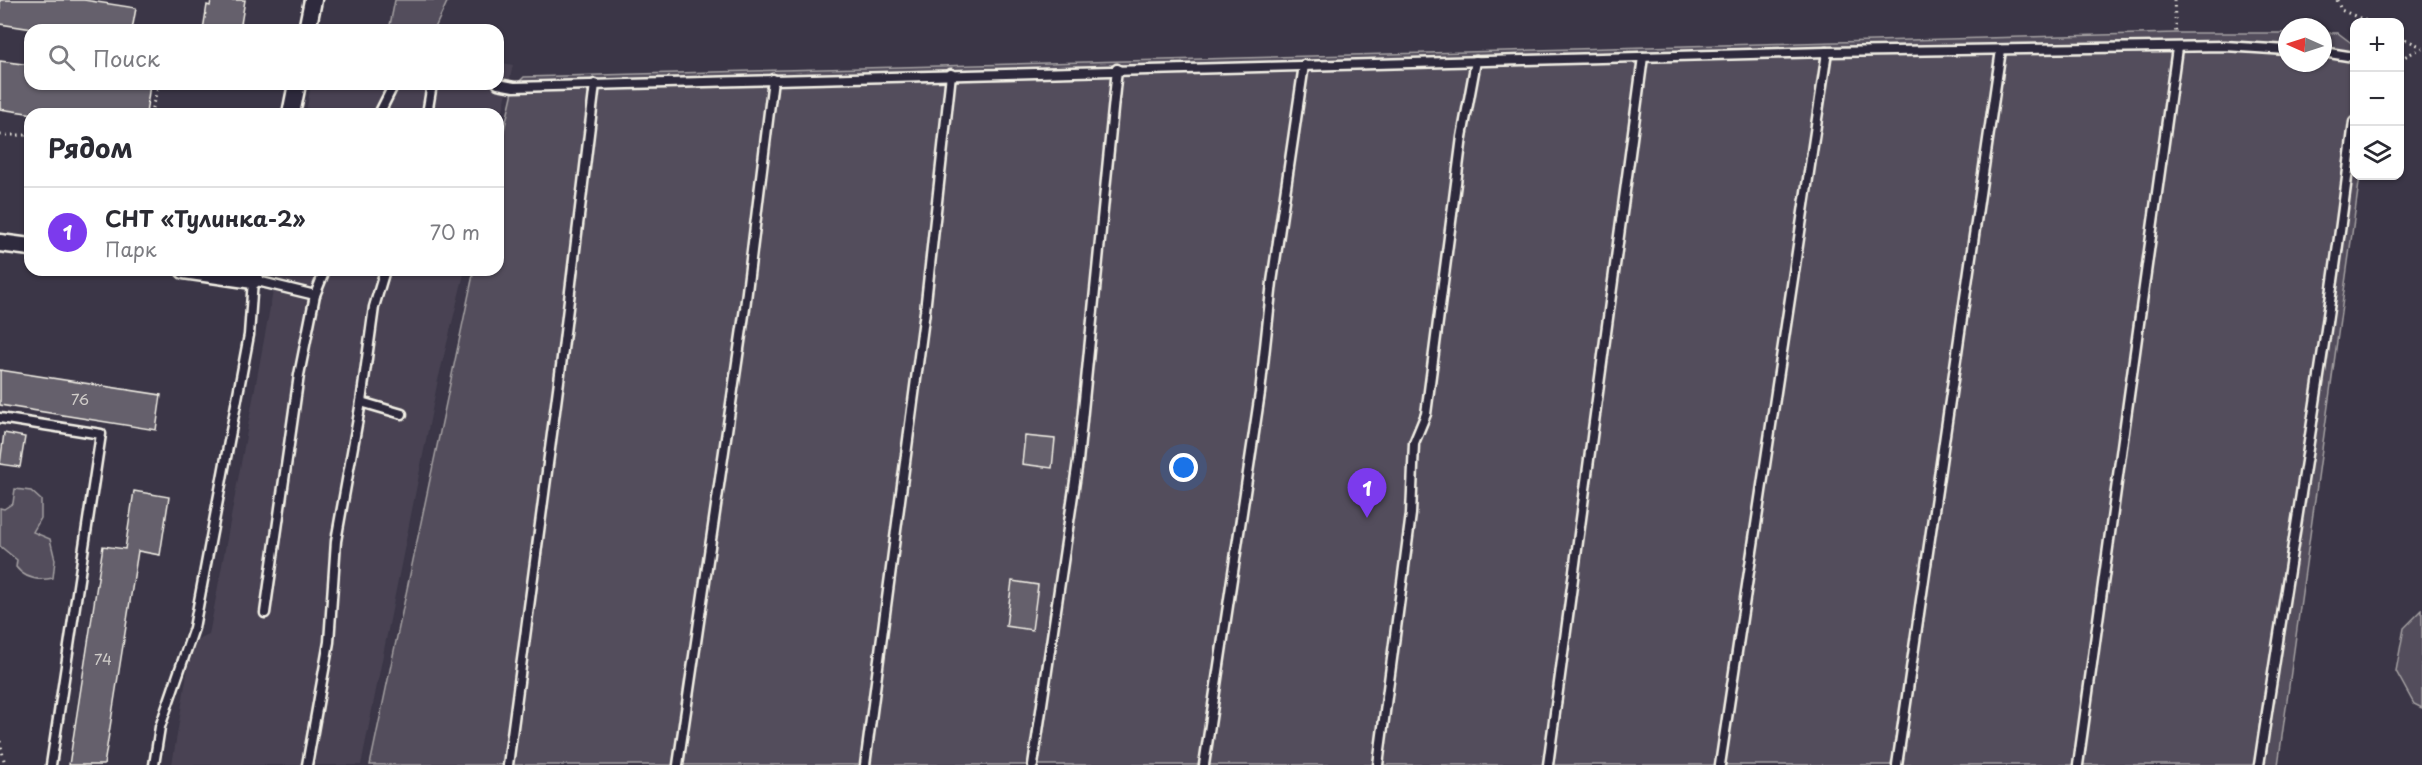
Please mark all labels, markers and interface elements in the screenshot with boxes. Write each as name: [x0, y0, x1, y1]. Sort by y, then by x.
north arrow: [2278, 18, 2332, 72]
map controls: [2350, 18, 2404, 180]
button: +: [2350, 18, 2404, 72]
search box: [24, 24, 504, 90]
icon: search: [45, 41, 78, 74]
text: Поиск: [93, 41, 160, 74]
button: −: [2350, 72, 2404, 126]
button: layers: [2350, 126, 2404, 180]
text: Рядом: [48, 128, 133, 167]
text: СНТ «Тулинка-2»: [105, 201, 305, 234]
text: 1: [63, 217, 72, 247]
text: 70 m: [430, 217, 480, 247]
text: Парк: [105, 234, 157, 264]
house number: 76: [71, 387, 89, 410]
your location: [1169, 453, 1198, 482]
pin: 1: [1348, 468, 1386, 518]
house number: 74: [94, 647, 112, 670]

